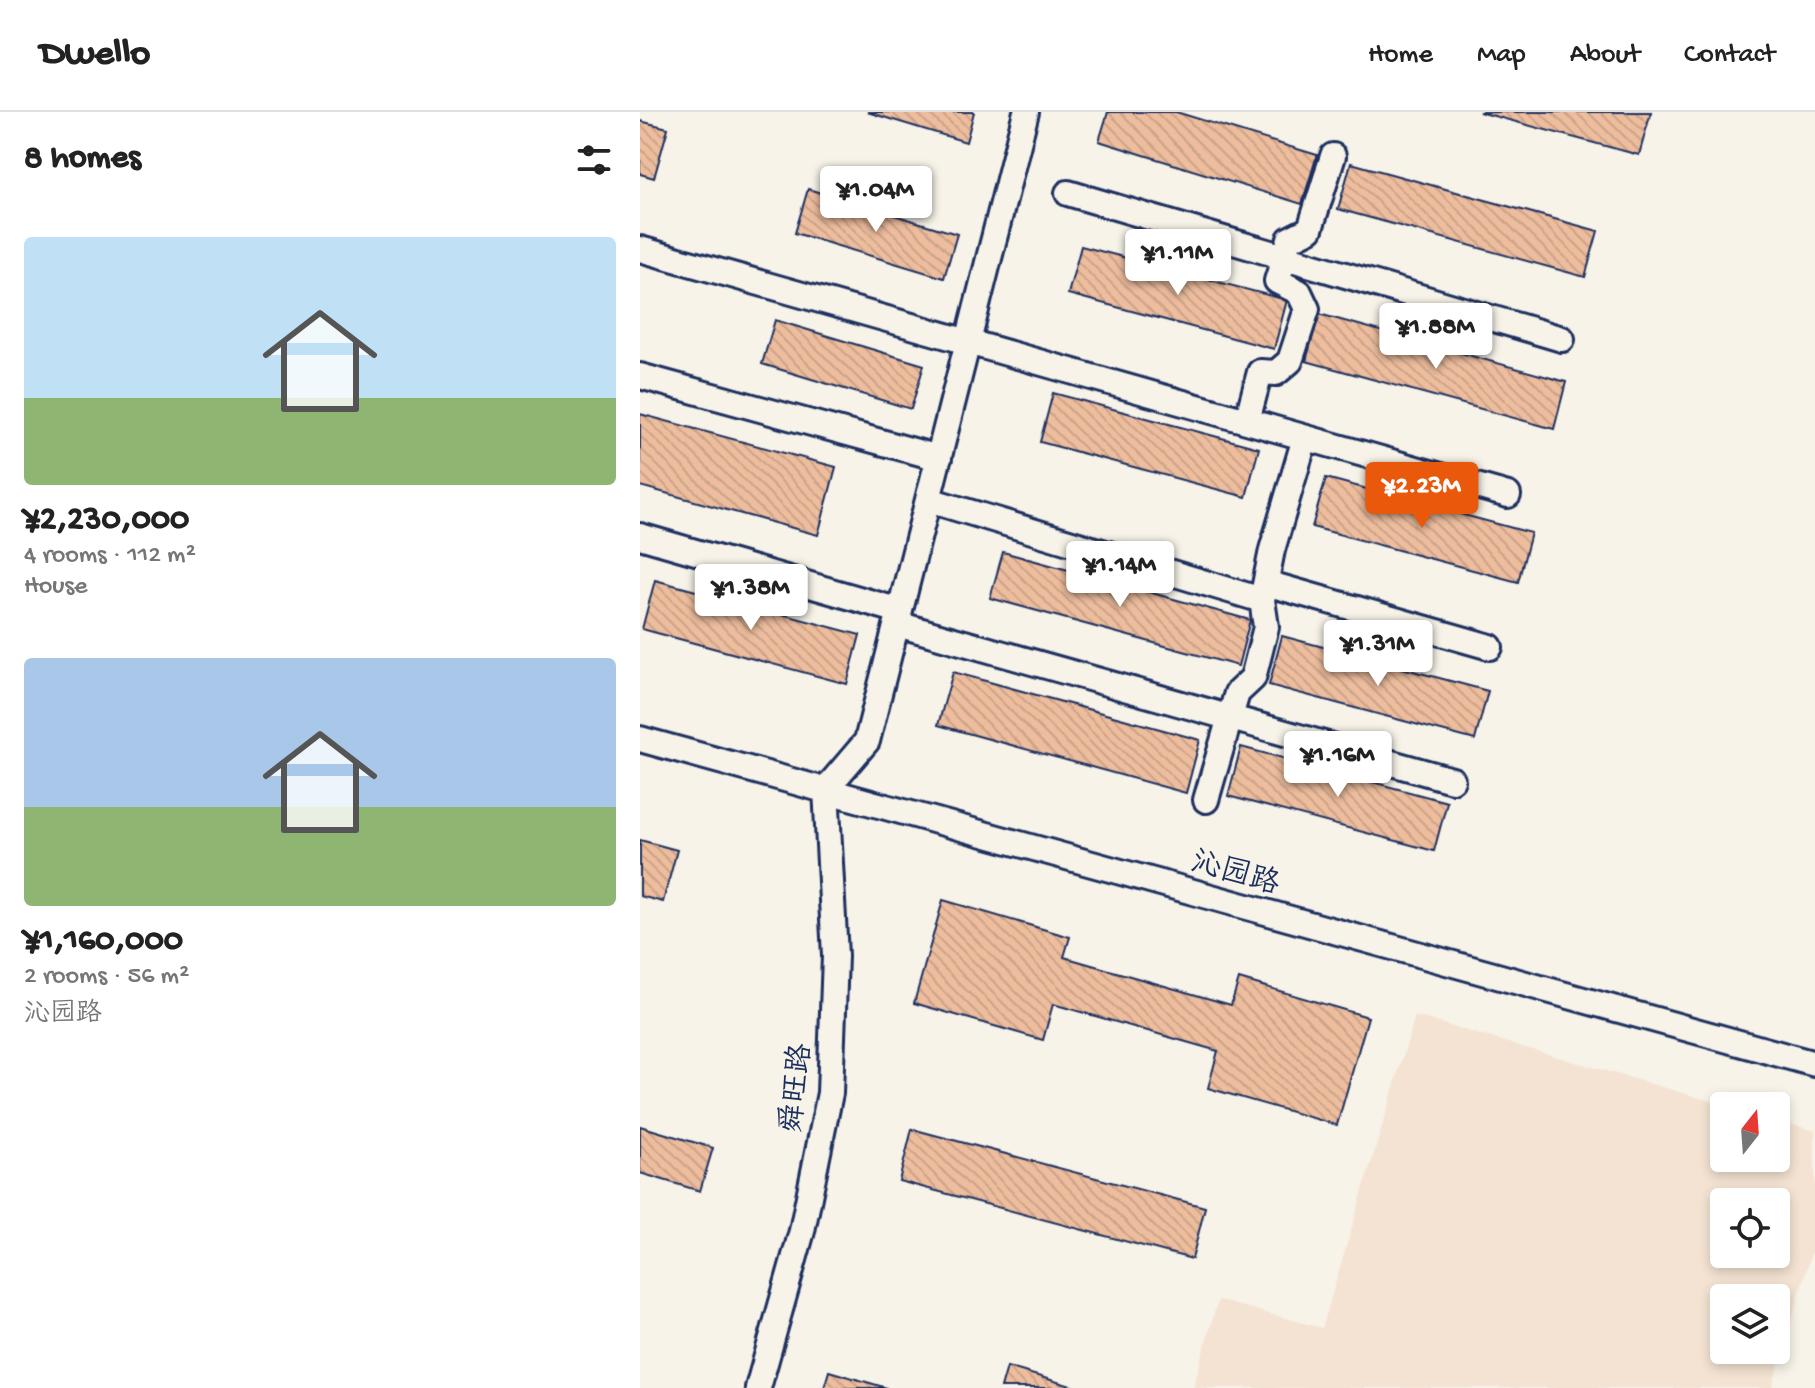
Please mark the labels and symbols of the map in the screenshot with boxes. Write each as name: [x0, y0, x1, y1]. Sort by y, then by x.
pin: ¥1.04M: [811, 166, 941, 234]
pin: ¥1.11M: [1113, 229, 1243, 297]
pin: ¥1.88M: [1371, 303, 1501, 371]
pin: ¥2.23M: [1357, 462, 1487, 530]
pin: ¥1.14M: [1055, 541, 1185, 609]
pin: ¥1.38M: [686, 564, 816, 632]
pin: ¥1.31M: [1313, 620, 1443, 688]
pin: ¥1.16M: [1273, 731, 1403, 799]
street label: 沁园路: [1187, 844, 1283, 905]
street label: 舜旺路: [774, 1042, 821, 1135]
north arrow: [1710, 1092, 1790, 1172]

